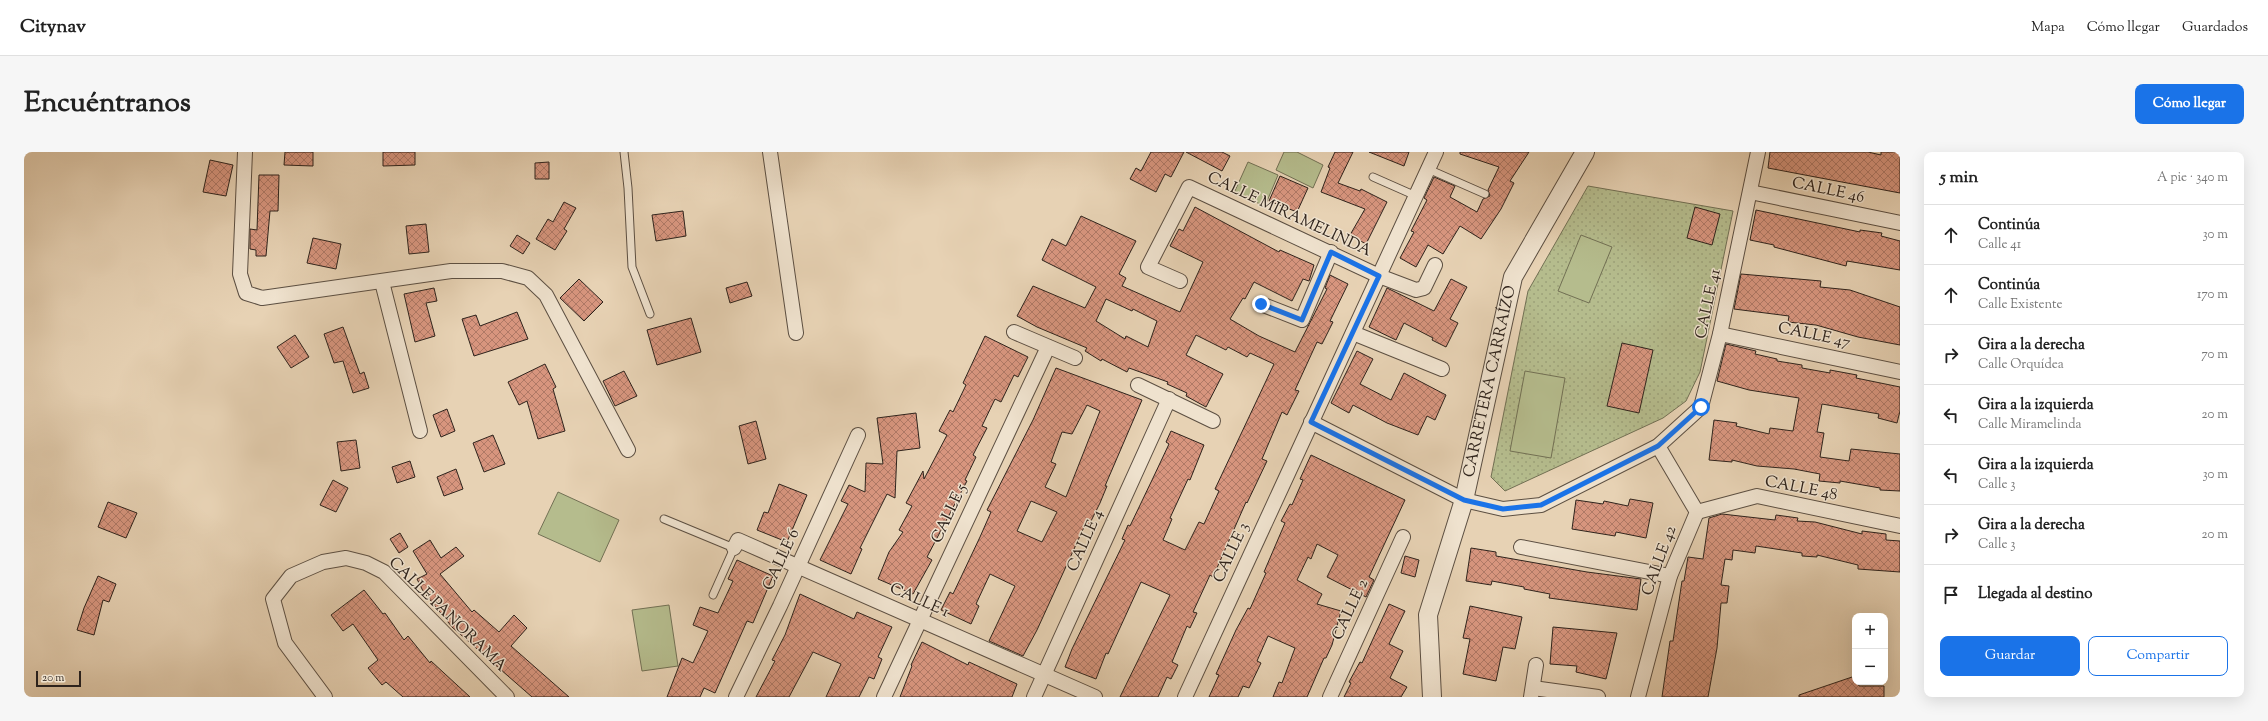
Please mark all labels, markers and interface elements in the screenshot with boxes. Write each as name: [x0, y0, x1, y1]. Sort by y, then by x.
text: Citynav: [20, 14, 86, 41]
text: Mapa: [2031, 18, 2065, 38]
text: Cómo llegar: [2087, 18, 2160, 38]
text: Guardados: [2182, 18, 2248, 38]
text: Encuéntranos: [24, 84, 191, 124]
button: Cómo llegar: [2135, 84, 2244, 124]
text: 5 min: [1940, 166, 1978, 190]
street label: CALLE MIRAMELINDA: [1203, 167, 1375, 263]
text: A pie · 340 m: [2157, 169, 2228, 187]
street label: CALLE 46: [1790, 172, 1866, 210]
text: Continúa: [1978, 215, 2040, 236]
icon: ahead: [1940, 224, 1962, 246]
text: 30 m: [2202, 226, 2228, 244]
text: Calle 41: [1978, 236, 2021, 254]
street label: CALLE 41: [1690, 266, 1728, 341]
text: Continúa: [1978, 275, 2040, 296]
street label: CARRETERA CARRAÍZO: [1458, 283, 1522, 480]
icon: ahead: [1940, 284, 1962, 306]
text: 170 m: [2197, 286, 2228, 304]
route end: [1252, 295, 1270, 313]
text: Calle Existente: [1978, 296, 2063, 314]
street label: CALLE 47: [1776, 317, 1852, 355]
text: Gira a la derecha: [1978, 335, 2085, 356]
icon: right: [1940, 344, 1962, 366]
text: 70 m: [2201, 346, 2228, 364]
text: Calle Orquídea: [1978, 356, 2064, 374]
text: Gira a la izquierda: [1978, 395, 2094, 416]
route start: [1692, 398, 1710, 416]
icon: left: [1940, 404, 1962, 426]
text: 20 m: [2202, 406, 2228, 424]
text: Calle Miramelinda: [1978, 416, 2082, 434]
text: Gira a la izquierda: [1978, 455, 2094, 476]
icon: left: [1940, 464, 1962, 486]
text: 30 m: [2202, 466, 2228, 484]
street label: CALLE 48: [1763, 471, 1839, 507]
text: Calle 3: [1978, 476, 2016, 494]
street label: CALLE 5: [926, 480, 974, 547]
street label: CALLE 4: [1062, 506, 1110, 576]
text: Gira a la derecha: [1978, 515, 2085, 536]
street label: CALLE 3: [1208, 519, 1256, 587]
street label: CALLE 42: [1637, 522, 1683, 599]
icon: right: [1940, 524, 1962, 546]
street label: CALLE 6: [758, 525, 806, 595]
text: 20 m: [2202, 526, 2228, 544]
text: Calle 3: [1978, 536, 2016, 554]
street label: CALLE PANORAMA: [383, 552, 511, 678]
street label: CALLE 2: [1327, 575, 1375, 644]
street label: CALLE 1: [886, 578, 953, 625]
icon: arrive: [1940, 584, 1962, 606]
text: Llegada al destino: [1978, 584, 2093, 605]
map controls: [1852, 613, 1888, 685]
button: +: [1852, 613, 1888, 649]
button: Guardar: [1940, 636, 2080, 676]
button: Compartir: [2088, 636, 2228, 676]
button: −: [1852, 649, 1888, 685]
scale bar: [36, 669, 81, 688]
text: 20 m: [42, 670, 64, 686]

